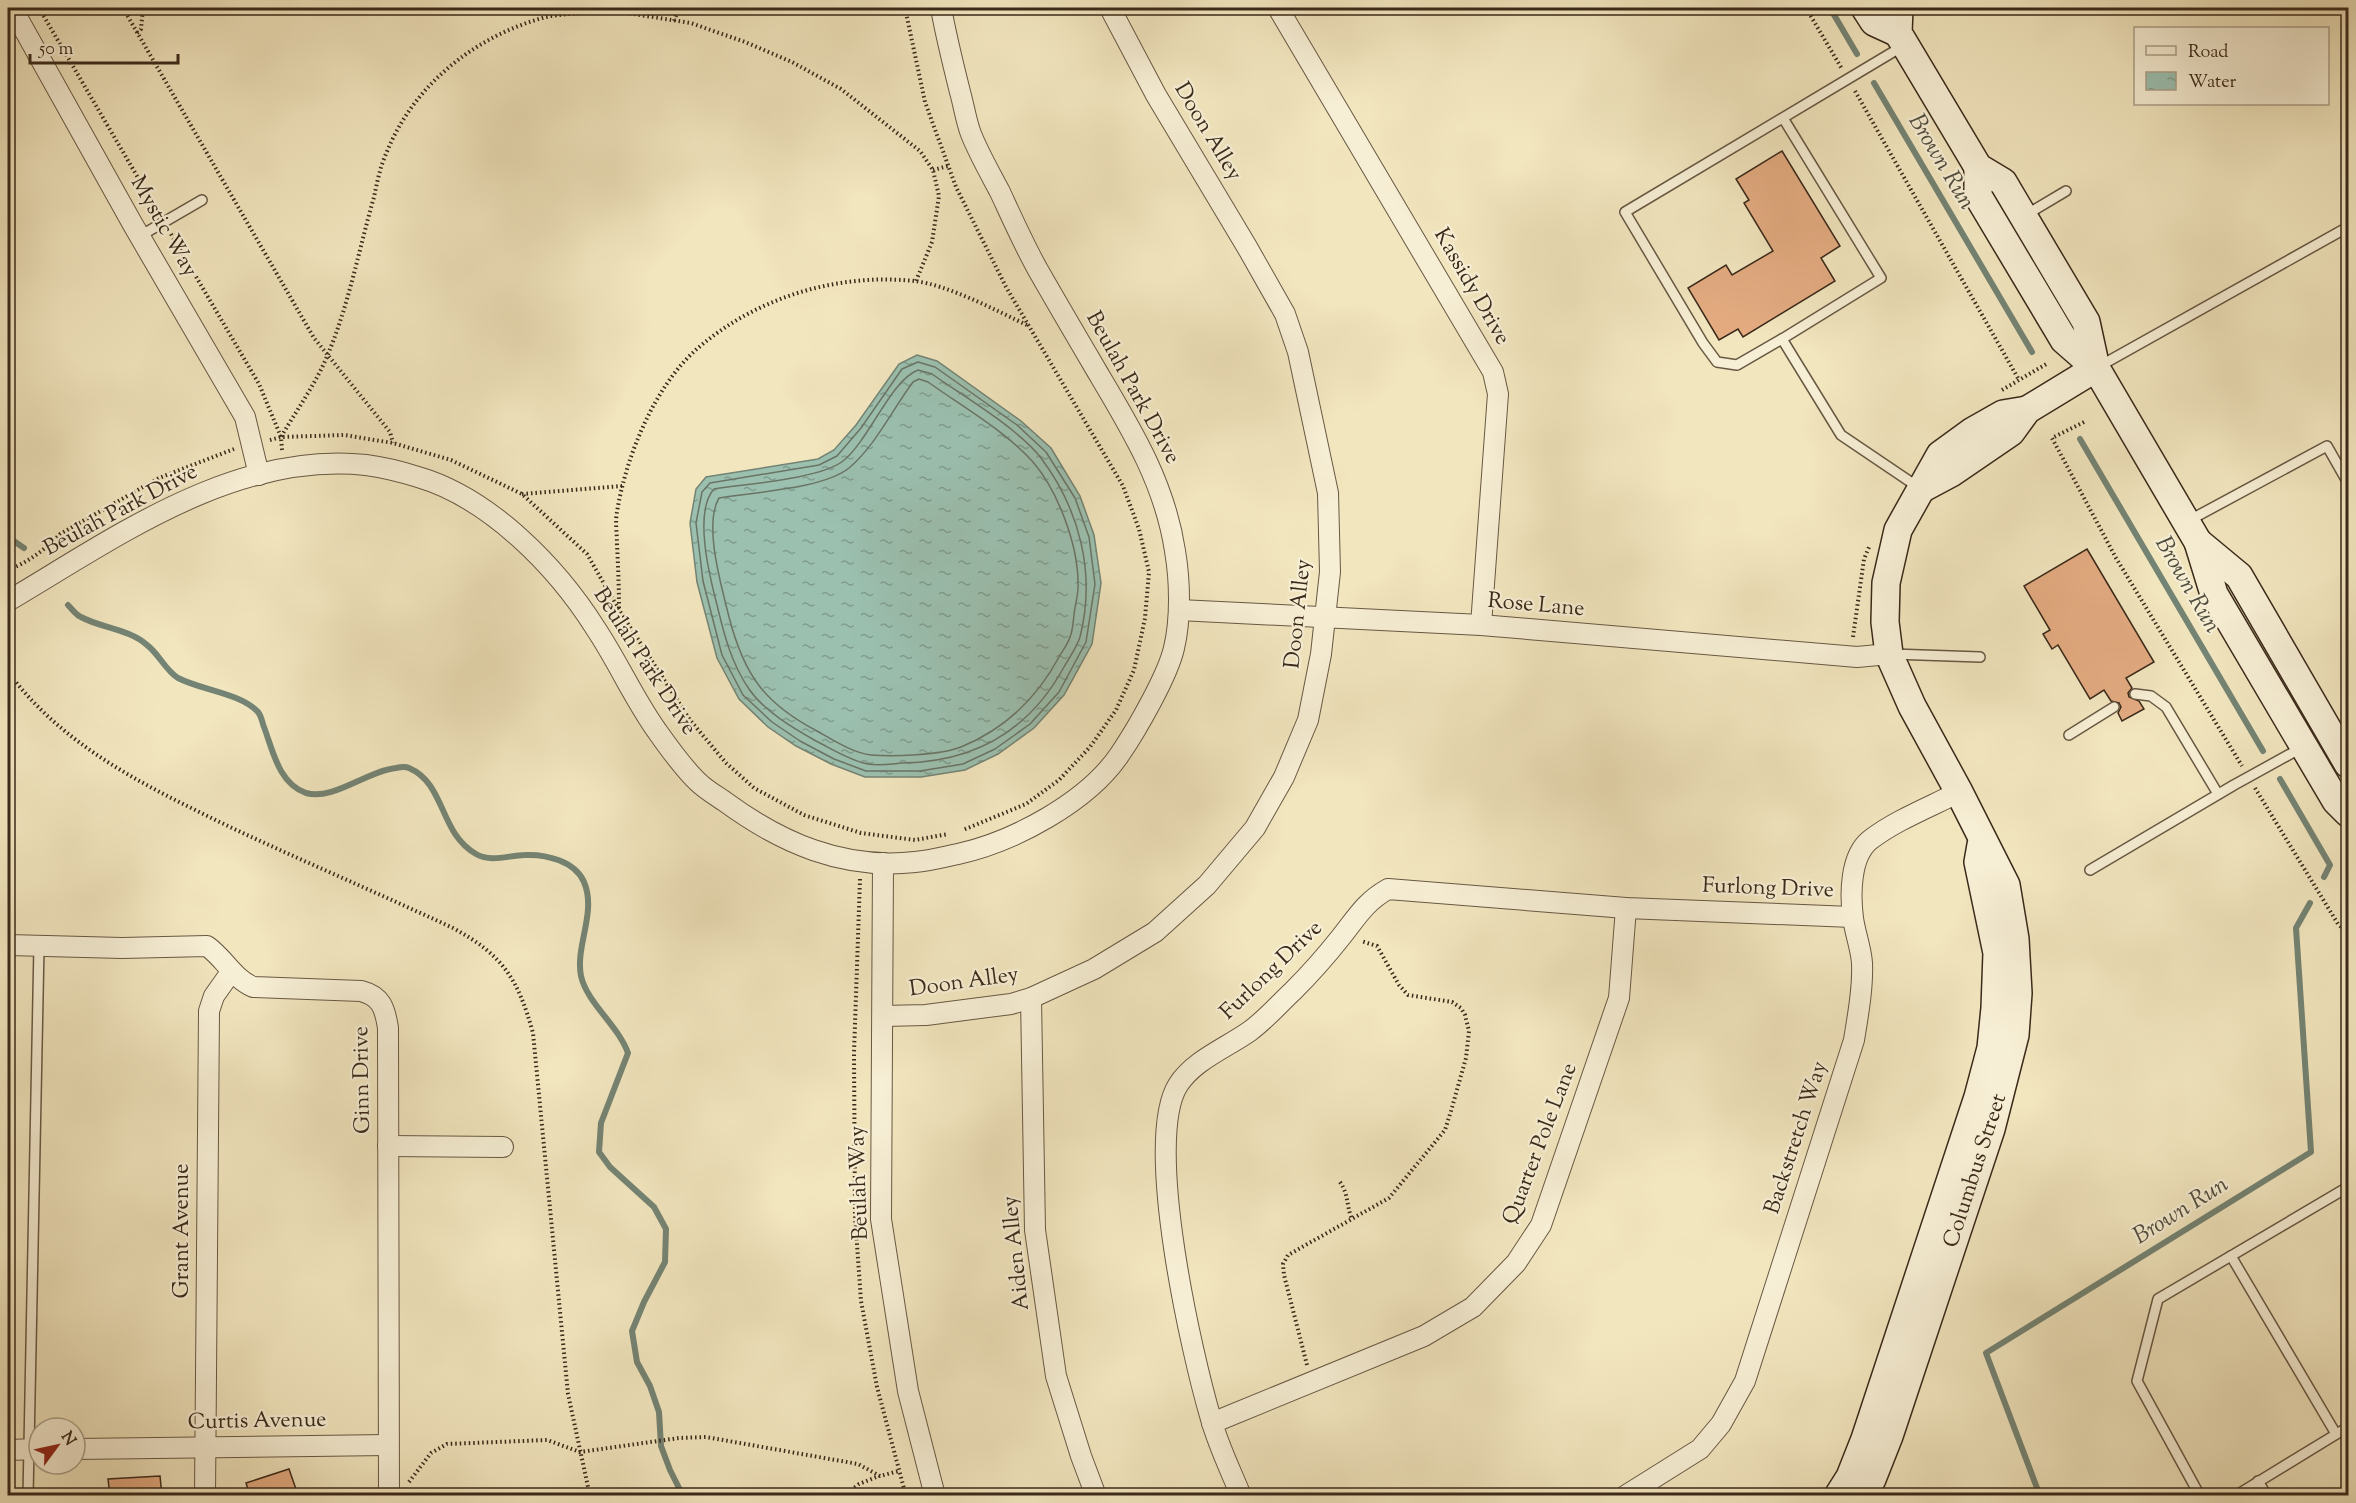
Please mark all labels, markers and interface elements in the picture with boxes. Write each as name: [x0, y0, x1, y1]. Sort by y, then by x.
scale bar: [30, 27, 178, 65]
legend: [2134, 27, 2329, 105]
text: 50 m: [38, 37, 74, 63]
text: Road: [2188, 40, 2228, 66]
text: Water: [2188, 70, 2237, 96]
street label: Doon Alley: [1165, 77, 1249, 187]
water label: Brown Run: [1899, 108, 1983, 217]
street label: Mystic Way: [121, 171, 205, 283]
street label: Kassidy Drive: [1425, 223, 1517, 351]
street label: Beulah Park Drive: [1077, 306, 1187, 470]
street label: Beulah Park Drive: [38, 457, 204, 565]
water label: Brown Run: [2146, 530, 2229, 640]
street label: Doon Alley: [1277, 558, 1321, 670]
street label: Beulah Park Drive: [584, 582, 704, 742]
street label: Rose Lane: [1486, 586, 1586, 626]
street label: Furlong Drive: [1702, 871, 1834, 907]
street label: Furlong Drive: [1213, 914, 1331, 1028]
street label: Doon Alley: [907, 959, 1021, 1006]
street label: Ginn Drive: [346, 1026, 380, 1134]
street label: Backstretch Way: [1757, 1057, 1837, 1219]
street label: Quarter Pole Lane: [1495, 1059, 1587, 1229]
street label: Columbus Street: [1936, 1089, 2016, 1252]
street label: Beulah Way: [842, 1125, 878, 1241]
street label: Grant Avenue: [167, 1164, 199, 1298]
water label: Brown Run: [2127, 1168, 2236, 1254]
street label: Aiden Alley: [995, 1194, 1039, 1312]
street label: Curtis Avenue: [187, 1405, 327, 1439]
north arrow: [27, 1416, 87, 1476]
text: N: [54, 1428, 81, 1451]

